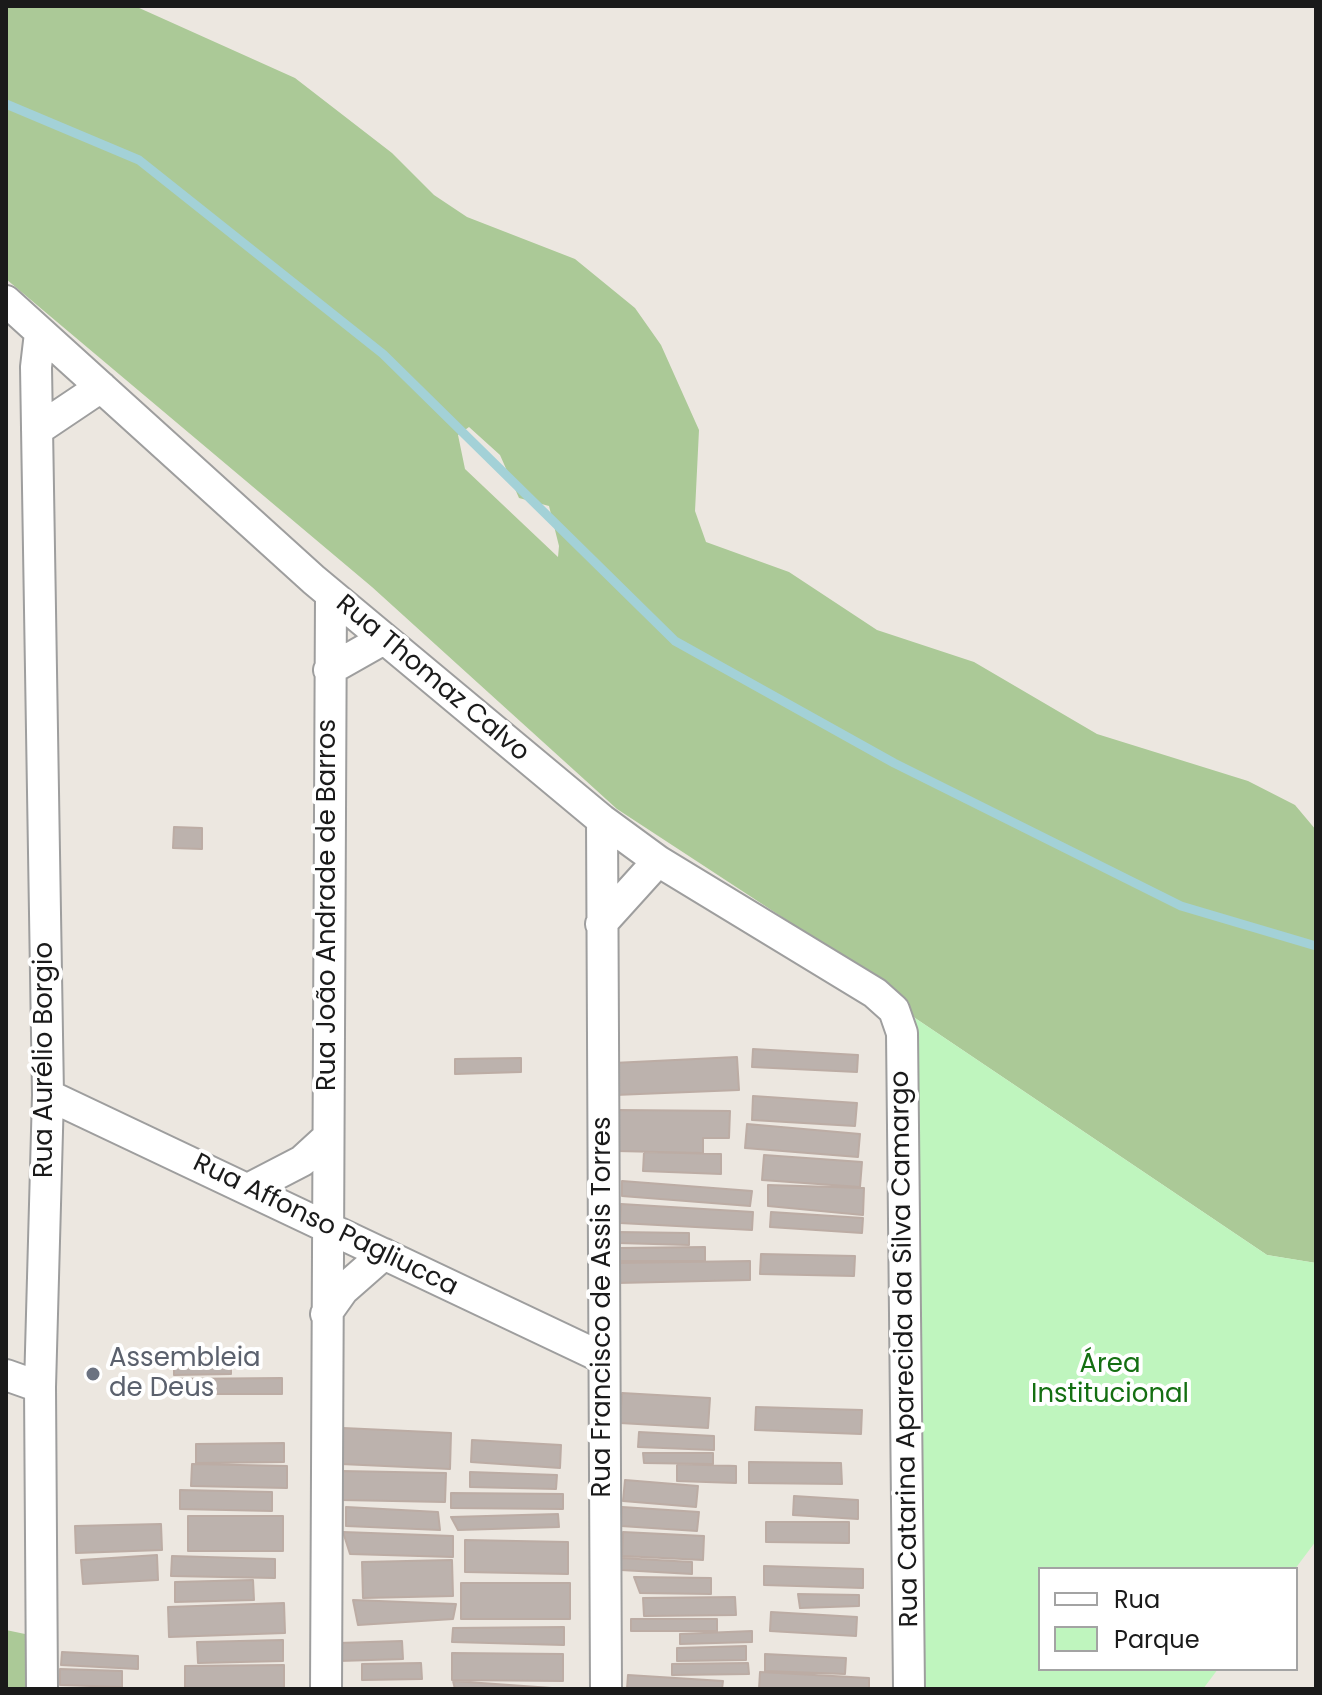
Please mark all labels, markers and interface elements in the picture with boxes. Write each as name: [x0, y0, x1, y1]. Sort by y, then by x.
street label: Rua Thomaz Calvo: [329, 589, 535, 769]
street label: Rua João Andrade de Barros: [312, 719, 344, 1091]
street label: Rua Aurélio Borgio: [29, 942, 61, 1178]
street label: Rua Catarina Aparecida da Silva Camargo: [886, 1070, 926, 1628]
street label: Rua Francisco de Assis Torres: [587, 1116, 619, 1498]
street label: Rua Affonso Pagliucca: [187, 1148, 463, 1304]
place label: Assembleia de Deus: [109, 1343, 261, 1404]
park label: Área Institucional: [1031, 1349, 1189, 1410]
marker: Assembleia de Deus: [84, 1365, 102, 1383]
legend: [1038, 1567, 1298, 1671]
text: Rua: [1114, 1583, 1160, 1616]
text: Parque: [1114, 1623, 1200, 1656]

